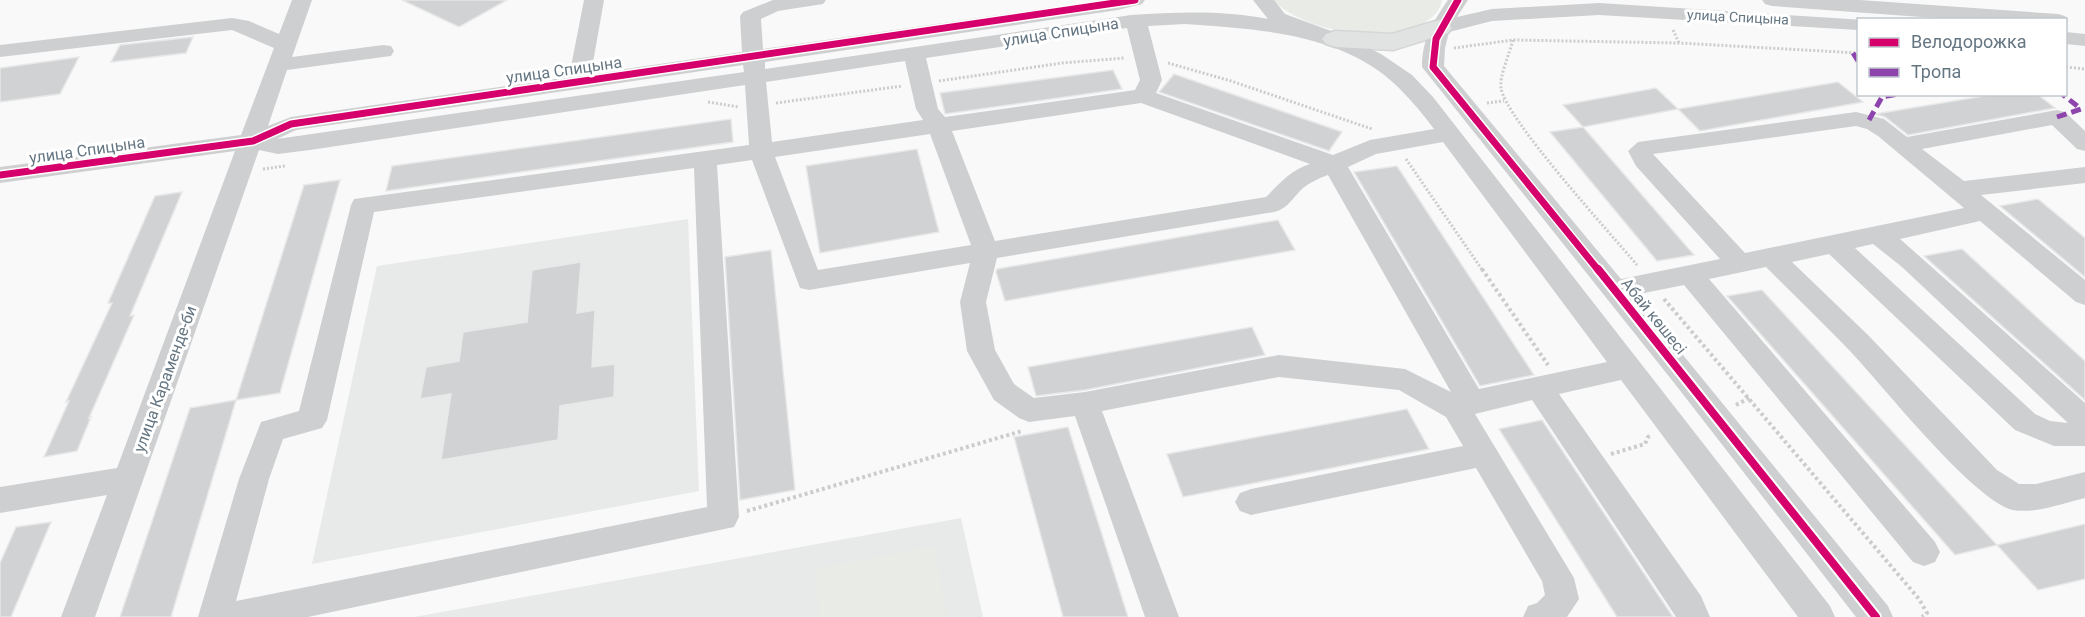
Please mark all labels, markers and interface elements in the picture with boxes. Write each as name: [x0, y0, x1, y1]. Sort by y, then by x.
street label: улица Спицына: [1687, 6, 1789, 28]
street label: улица Спицына: [1002, 13, 1120, 51]
legend: [1857, 18, 2067, 96]
text: Велодорожка: [1911, 31, 2026, 52]
street label: улица Спицына: [505, 52, 623, 88]
text: Тропа: [1911, 61, 1961, 82]
street label: улица Спицына: [28, 132, 146, 168]
street label: Абай көшесі: [1618, 274, 1690, 358]
street label: улица Караменде-би: [130, 303, 200, 455]

